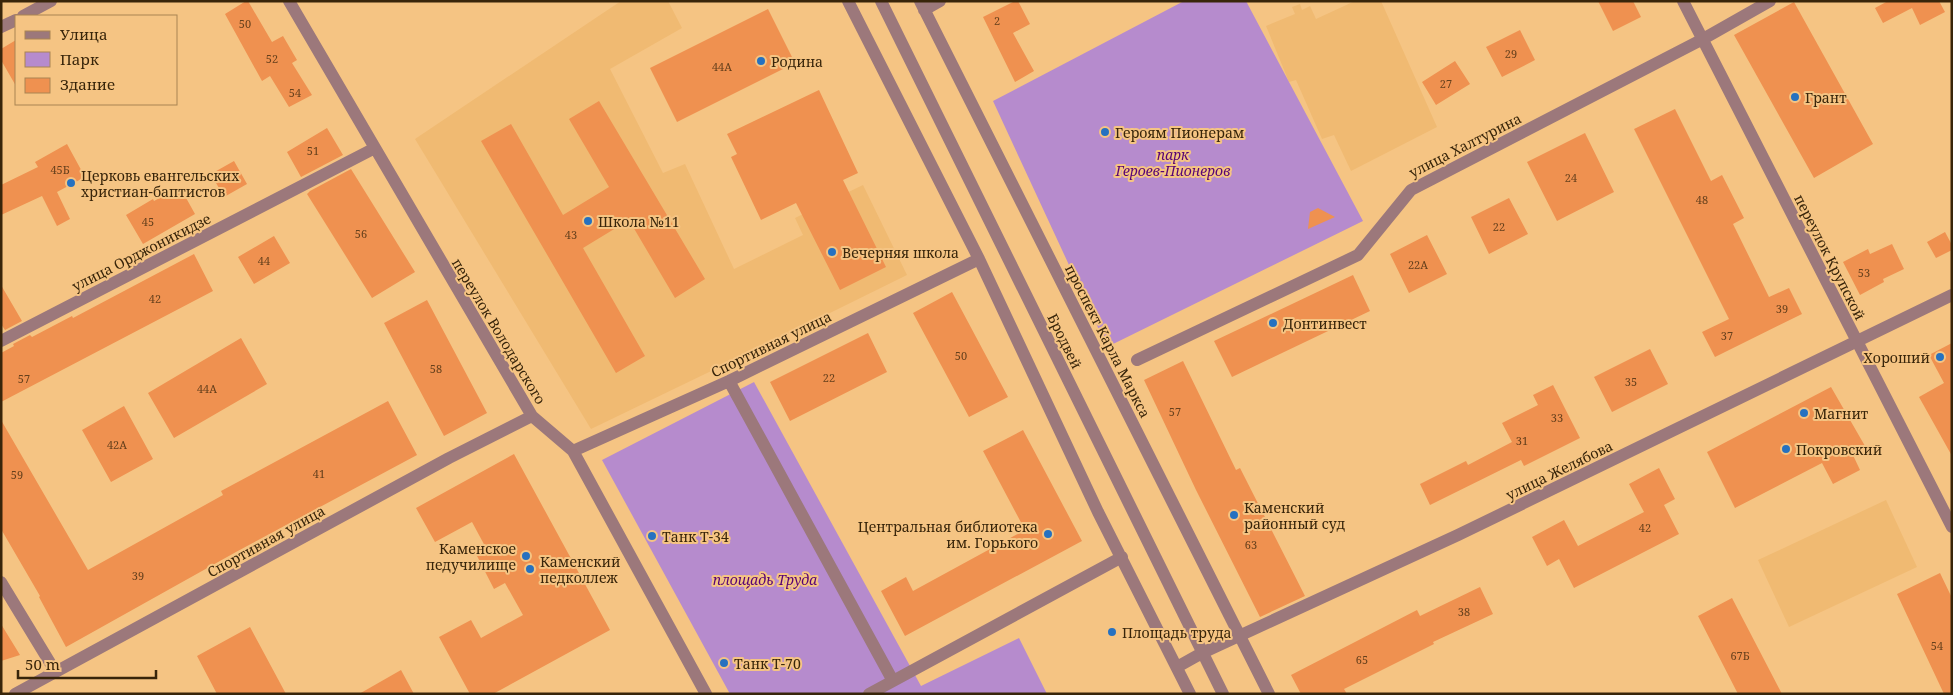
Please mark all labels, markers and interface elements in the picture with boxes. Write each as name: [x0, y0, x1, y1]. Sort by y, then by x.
house number: 2: [994, 13, 1000, 28]
legend: [15, 15, 178, 105]
house number: 50: [239, 16, 251, 31]
text: Улица: [60, 24, 108, 44]
house number: 29: [1505, 46, 1517, 61]
text: Парк: [60, 49, 99, 69]
house number: 52: [266, 51, 278, 66]
place label: Родина: [771, 52, 823, 71]
marker: Родина: [755, 55, 767, 67]
house number: 44А: [712, 59, 732, 74]
text: Здание: [60, 74, 115, 94]
house number: 27: [1440, 76, 1452, 91]
house number: 54: [289, 85, 301, 100]
place label: Грант: [1805, 88, 1847, 107]
marker: Грант: [1789, 91, 1801, 103]
street label: улица Халтурина: [1406, 108, 1525, 182]
place label: Героям Пионерам: [1115, 123, 1244, 142]
marker: Героям Пионерам: [1099, 126, 1111, 138]
house number: 51: [307, 143, 319, 158]
park label: парк Героев-Пионеров: [1114, 145, 1231, 180]
house number: 45Б: [50, 162, 70, 177]
place label: Церковь евангельских христиан-баптистов: [81, 166, 240, 201]
house number: 24: [1565, 170, 1577, 185]
marker: Церковь евангельских христиан-баптистов: [65, 177, 77, 189]
street label: переулок Крупской: [1790, 191, 1870, 323]
house number: 48: [1696, 192, 1708, 207]
street label: улица Орджоникидзе: [68, 209, 214, 295]
place label: Школа №11: [598, 212, 680, 231]
house number: 45: [142, 214, 154, 229]
marker: Школа №11: [582, 215, 594, 227]
house number: 22: [1493, 219, 1505, 234]
house number: 56: [355, 226, 367, 241]
house number: 43: [565, 227, 577, 242]
place label: Вечерняя школа: [842, 243, 959, 262]
marker: Вечерняя школа: [826, 246, 838, 258]
house number: 44: [258, 253, 270, 268]
street label: переулок Володарского: [448, 254, 550, 408]
house number: 22А: [1408, 257, 1428, 272]
street label: проспект Карла Маркса: [1061, 261, 1155, 421]
house number: 53: [1858, 265, 1870, 280]
house number: 42: [149, 291, 161, 306]
house number: 39: [1776, 301, 1788, 316]
street label: Спортивная улица: [708, 307, 834, 381]
street label: Бродвей: [1043, 310, 1087, 372]
place label: Донтинвест: [1283, 314, 1367, 333]
marker: Донтинвест: [1267, 317, 1279, 329]
house number: 37: [1721, 328, 1733, 343]
house number: 50: [955, 348, 967, 363]
place label: Хороший: [1864, 348, 1930, 367]
marker: Хороший: [1934, 351, 1946, 363]
house number: 58: [430, 361, 442, 376]
house number: 22: [823, 370, 835, 385]
house number: 57: [18, 371, 30, 386]
house number: 35: [1625, 374, 1637, 389]
house number: 44А: [197, 381, 217, 396]
house number: 57: [1169, 404, 1181, 419]
place label: Магнит: [1814, 404, 1869, 423]
marker: Магнит: [1798, 407, 1810, 419]
house number: 33: [1551, 410, 1563, 425]
house number: 31: [1516, 433, 1528, 448]
street label: улица Желябова: [1502, 436, 1616, 504]
house number: 42А: [107, 437, 127, 452]
place label: Покровский: [1796, 440, 1882, 459]
marker: Покровский: [1780, 443, 1792, 455]
house number: 41: [313, 466, 325, 481]
house number: 59: [11, 467, 23, 482]
place label: Каменский районный суд: [1244, 498, 1346, 533]
street label: Спортивная улица: [204, 501, 328, 581]
marker: Каменский районный суд: [1228, 509, 1240, 521]
place label: Центральная библиотека им. Горького: [858, 517, 1038, 552]
house number: 42: [1639, 520, 1651, 535]
place label: Танк Т-34: [662, 527, 729, 546]
marker: Центральная библиотека им. Горького: [1042, 528, 1054, 540]
marker: Танк Т-34: [646, 530, 658, 542]
house number: 63: [1245, 537, 1257, 552]
place label: Каменское педучилище: [426, 539, 516, 574]
marker: Каменское педучилище: [520, 550, 532, 562]
place label: Каменский педколлеж: [540, 552, 620, 587]
marker: Каменский педколлеж: [524, 563, 536, 575]
house number: 39: [132, 568, 144, 583]
park label: площадь Труда: [713, 570, 817, 589]
house number: 38: [1458, 604, 1470, 619]
place label: Площадь труда: [1122, 623, 1232, 642]
marker: Площадь труда: [1106, 626, 1118, 638]
house number: 54: [1931, 638, 1943, 653]
scale bar: [18, 648, 155, 680]
house number: 67Б: [1730, 648, 1750, 663]
house number: 65: [1356, 652, 1368, 667]
text: 50 m: [25, 654, 60, 674]
place label: Танк Т-70: [734, 654, 801, 673]
marker: Танк Т-70: [718, 657, 730, 669]

